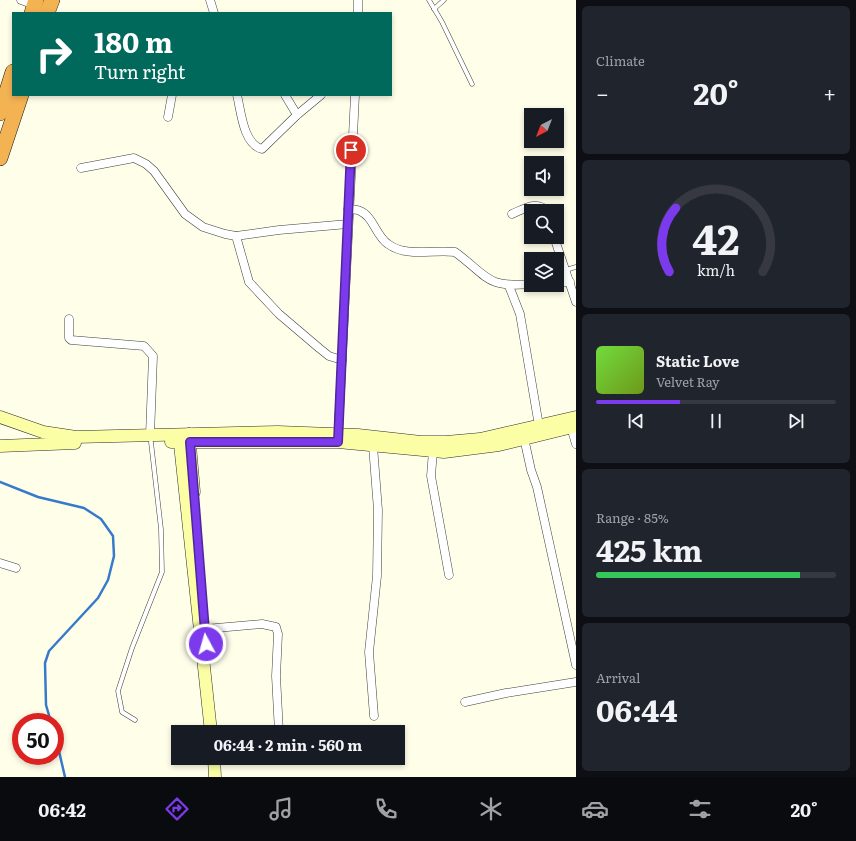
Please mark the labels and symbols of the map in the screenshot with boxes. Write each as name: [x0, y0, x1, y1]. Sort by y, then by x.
north arrow: [524, 108, 564, 148]
pin: [334, 133, 368, 167]
position arrow: [185, 623, 227, 665]
speed limit sign: 50: [12, 713, 64, 765]

